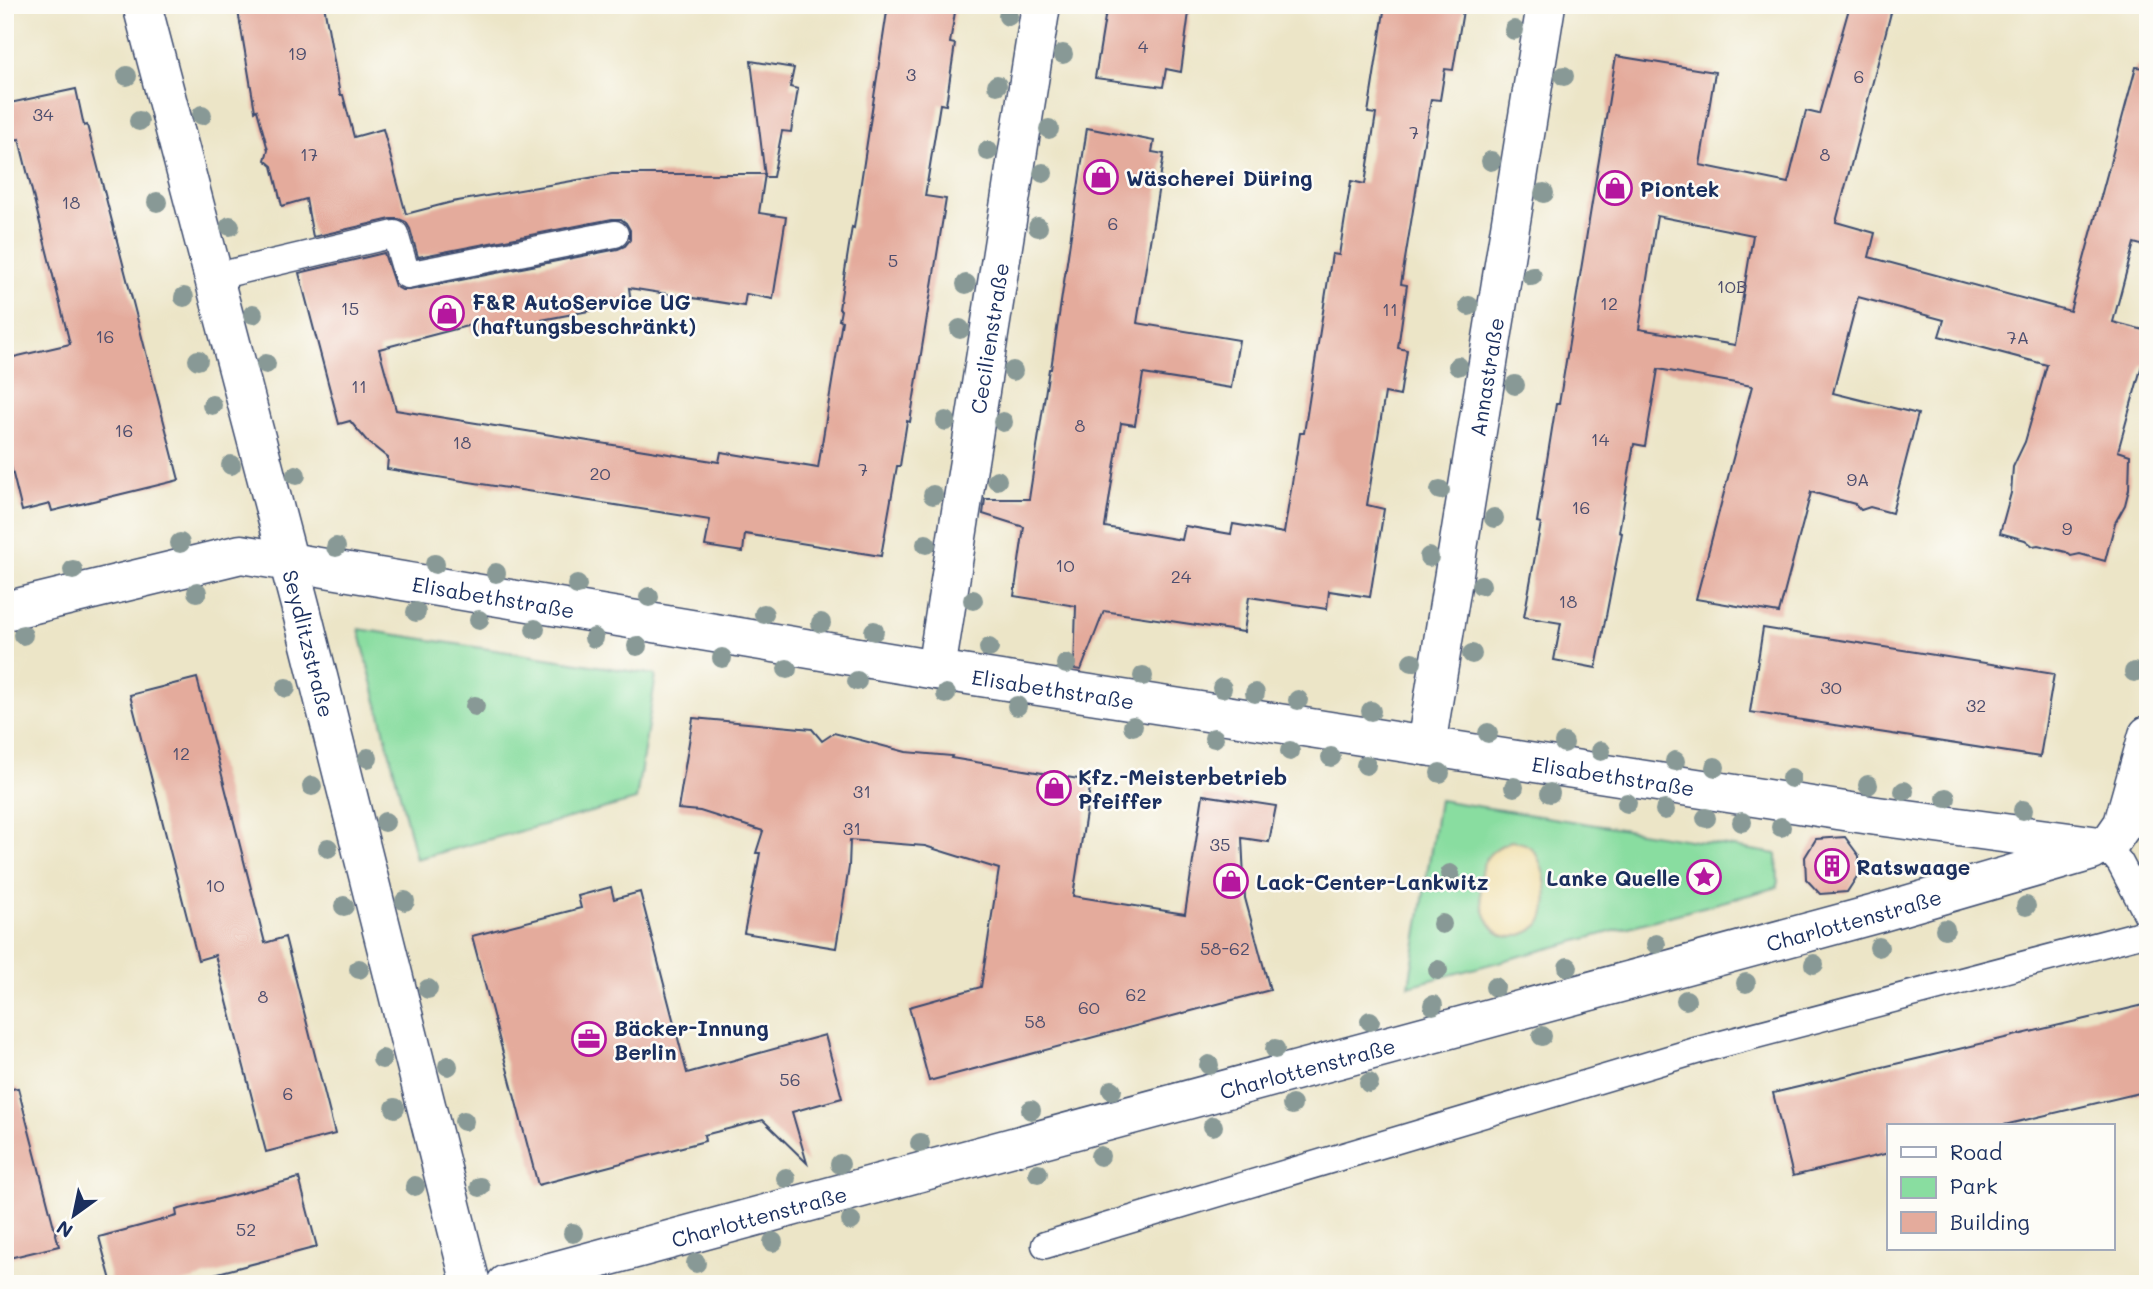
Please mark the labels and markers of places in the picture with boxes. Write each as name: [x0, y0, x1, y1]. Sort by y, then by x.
shop icon: Wäscherei Düring: [1082, 158, 1120, 196]
place label: Wäscherei Düring: [1126, 164, 1312, 191]
shop icon: Piontek: [1596, 169, 1634, 207]
place label: Piontek: [1640, 175, 1719, 202]
place label: F&R AutoService UG (haftungsbeschränkt): [472, 288, 696, 339]
shop icon: F&R AutoService UG (haftungsbeschränkt): [428, 294, 466, 332]
place label: Kfz.-Meisterbetrieb Pfeiffer: [1078, 763, 1287, 814]
shop icon: Kfz.-Meisterbetrieb Pfeiffer: [1035, 769, 1073, 807]
building icon: Ratswaage: [1813, 847, 1851, 885]
place label: Ratswaage: [1856, 853, 1970, 880]
place icon: Lanke Quelle: [1685, 858, 1723, 896]
shop icon: Lack-Center-Lankwitz: [1212, 862, 1250, 900]
place label: Lanke Quelle: [1546, 864, 1680, 891]
place label: Lack-Center-Lankwitz: [1256, 868, 1489, 895]
place label: Bäcker-Innung Berlin: [614, 1014, 769, 1065]
office icon: Bäcker-Innung Berlin: [570, 1020, 608, 1058]

